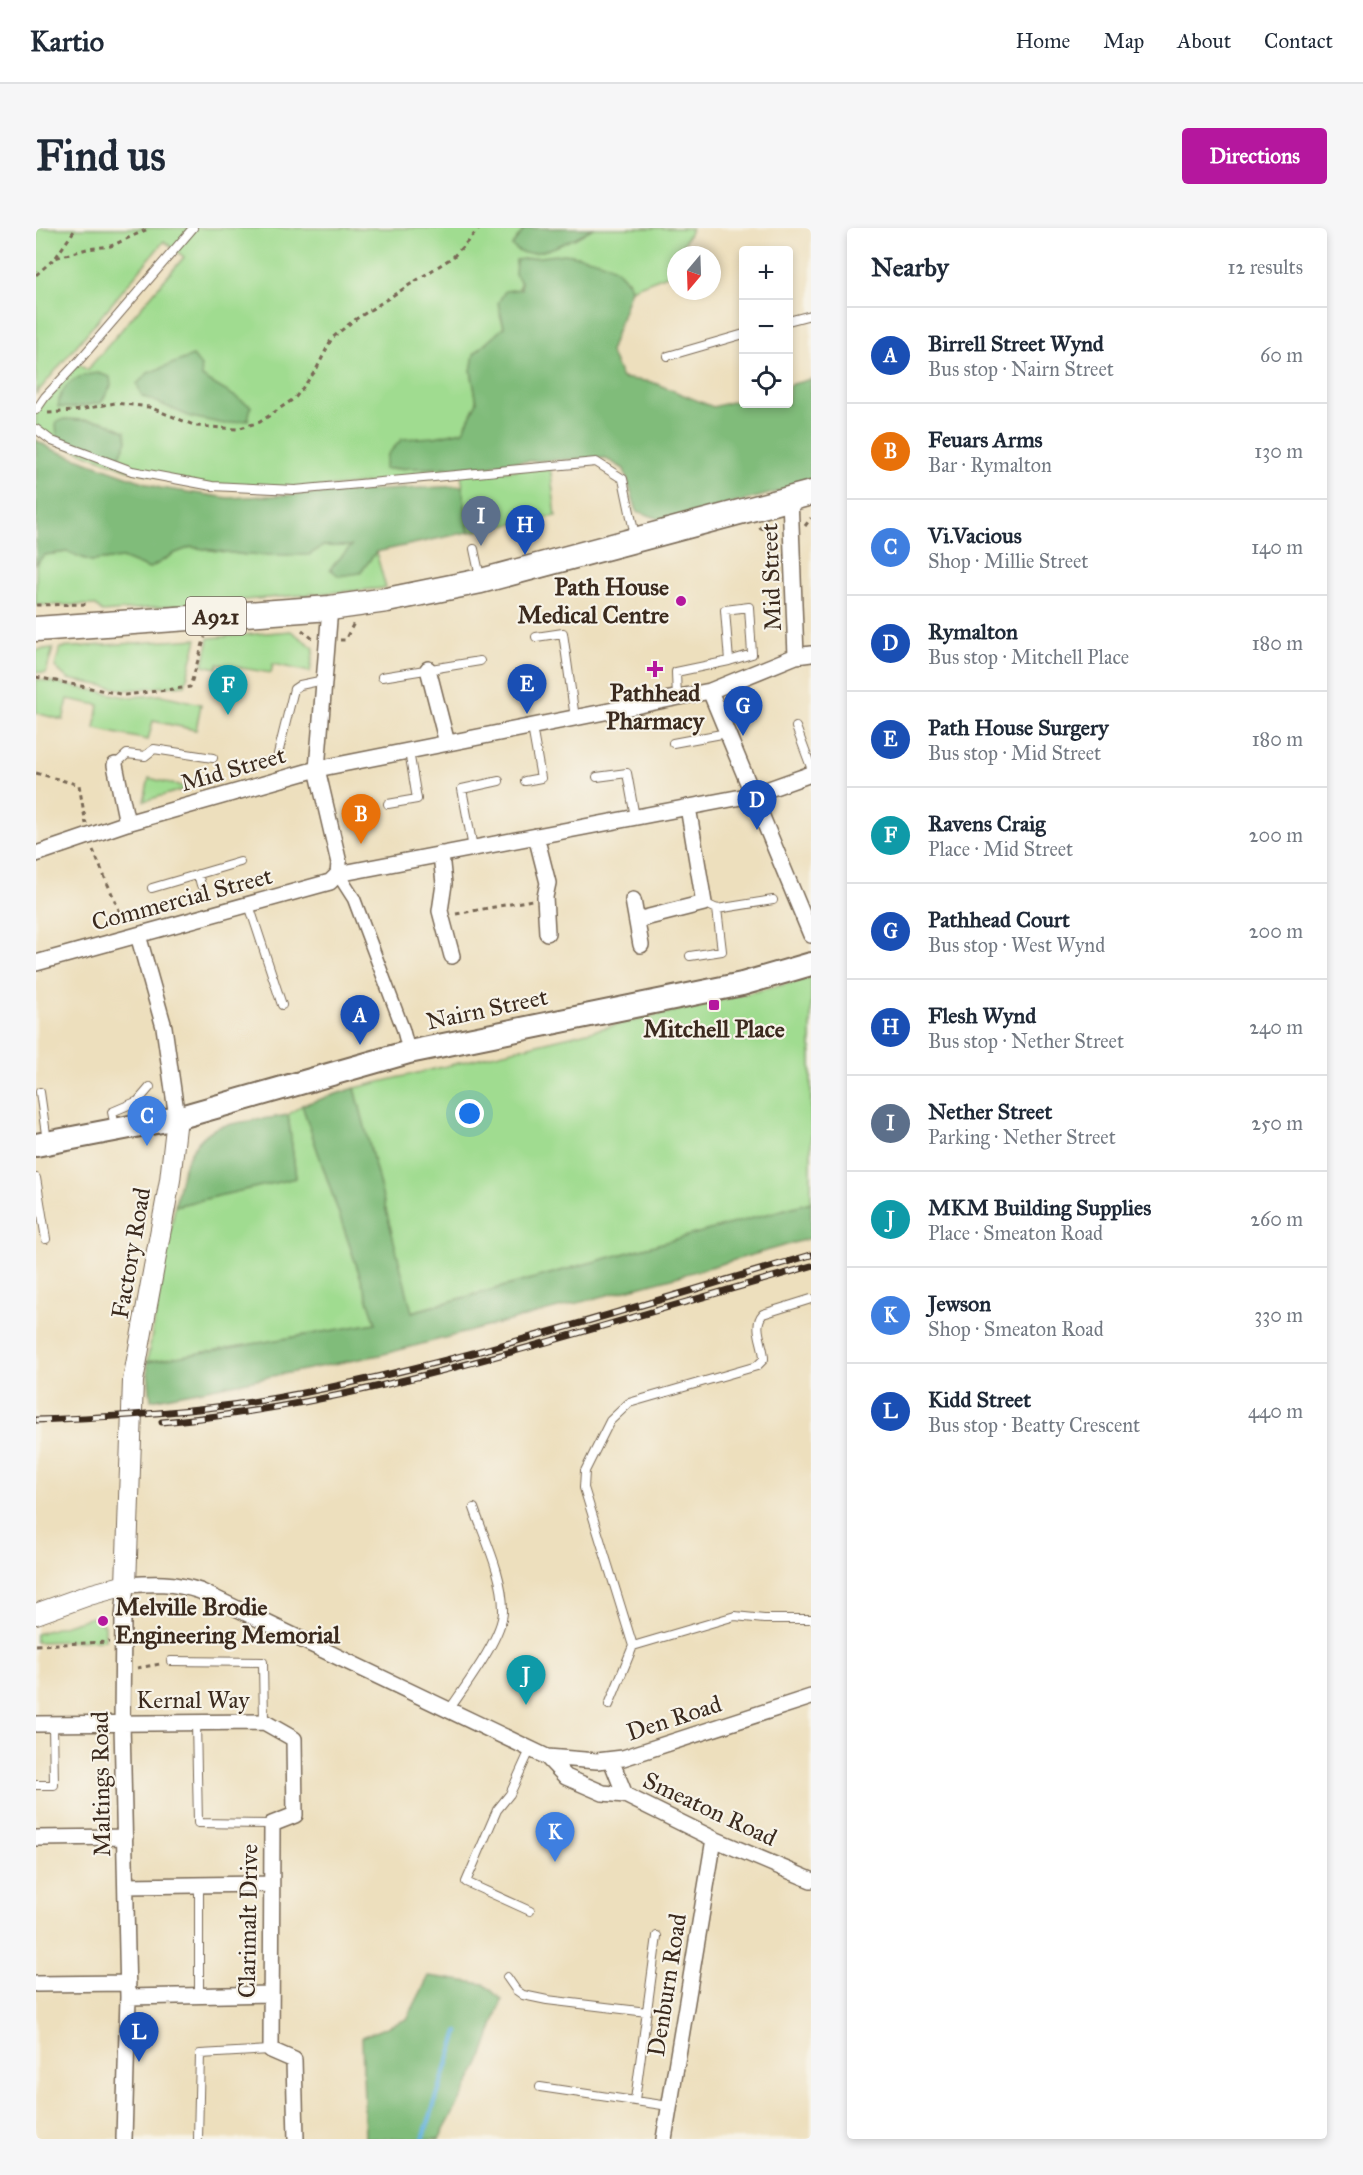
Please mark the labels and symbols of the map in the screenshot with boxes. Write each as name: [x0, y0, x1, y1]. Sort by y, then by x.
north arrow: [667, 246, 721, 300]
pin: I: [462, 496, 500, 546]
pin: H: [506, 506, 544, 555]
street label: Mid Street: [754, 522, 788, 632]
place label: Path House Medical Centre: [517, 572, 669, 630]
marker: Path House Medical Centre: [674, 594, 688, 608]
road number: A921: [186, 597, 246, 635]
marker: Pathhead Pharmacy: [648, 662, 662, 676]
pin: E: [508, 664, 546, 714]
pin: F: [208, 666, 248, 715]
place label: Pathhead Pharmacy: [606, 678, 706, 736]
pin: G: [724, 686, 762, 736]
street label: Mid Street: [177, 740, 290, 798]
pin: D: [738, 780, 776, 830]
pin: B: [342, 794, 380, 844]
street label: Commercial Street: [88, 860, 276, 938]
street label: Nairn Street: [424, 981, 551, 1036]
pin: A: [340, 996, 380, 1045]
marker: Mitchell Place: [707, 998, 721, 1012]
place label: Mitchell Place: [643, 1014, 785, 1044]
pin: C: [128, 1096, 166, 1146]
your location: [455, 1099, 484, 1128]
street label: Factory Road: [105, 1185, 157, 1321]
place label: Melville Brodie Engineering Memorial: [115, 1592, 340, 1650]
marker: Melville Brodie Engineering Memorial: [96, 1614, 110, 1628]
pin: J: [506, 1656, 546, 1705]
street label: Kernal Way: [136, 1685, 250, 1715]
street label: Den Road: [623, 1689, 725, 1747]
street label: Maltings Road: [85, 1711, 117, 1857]
street label: Smeaton Road: [638, 1765, 782, 1853]
pin: K: [536, 1812, 574, 1862]
street label: Clarimalt Drive: [232, 1844, 264, 1998]
street label: Denburn Road: [641, 1911, 693, 2059]
pin: L: [120, 2012, 158, 2062]

